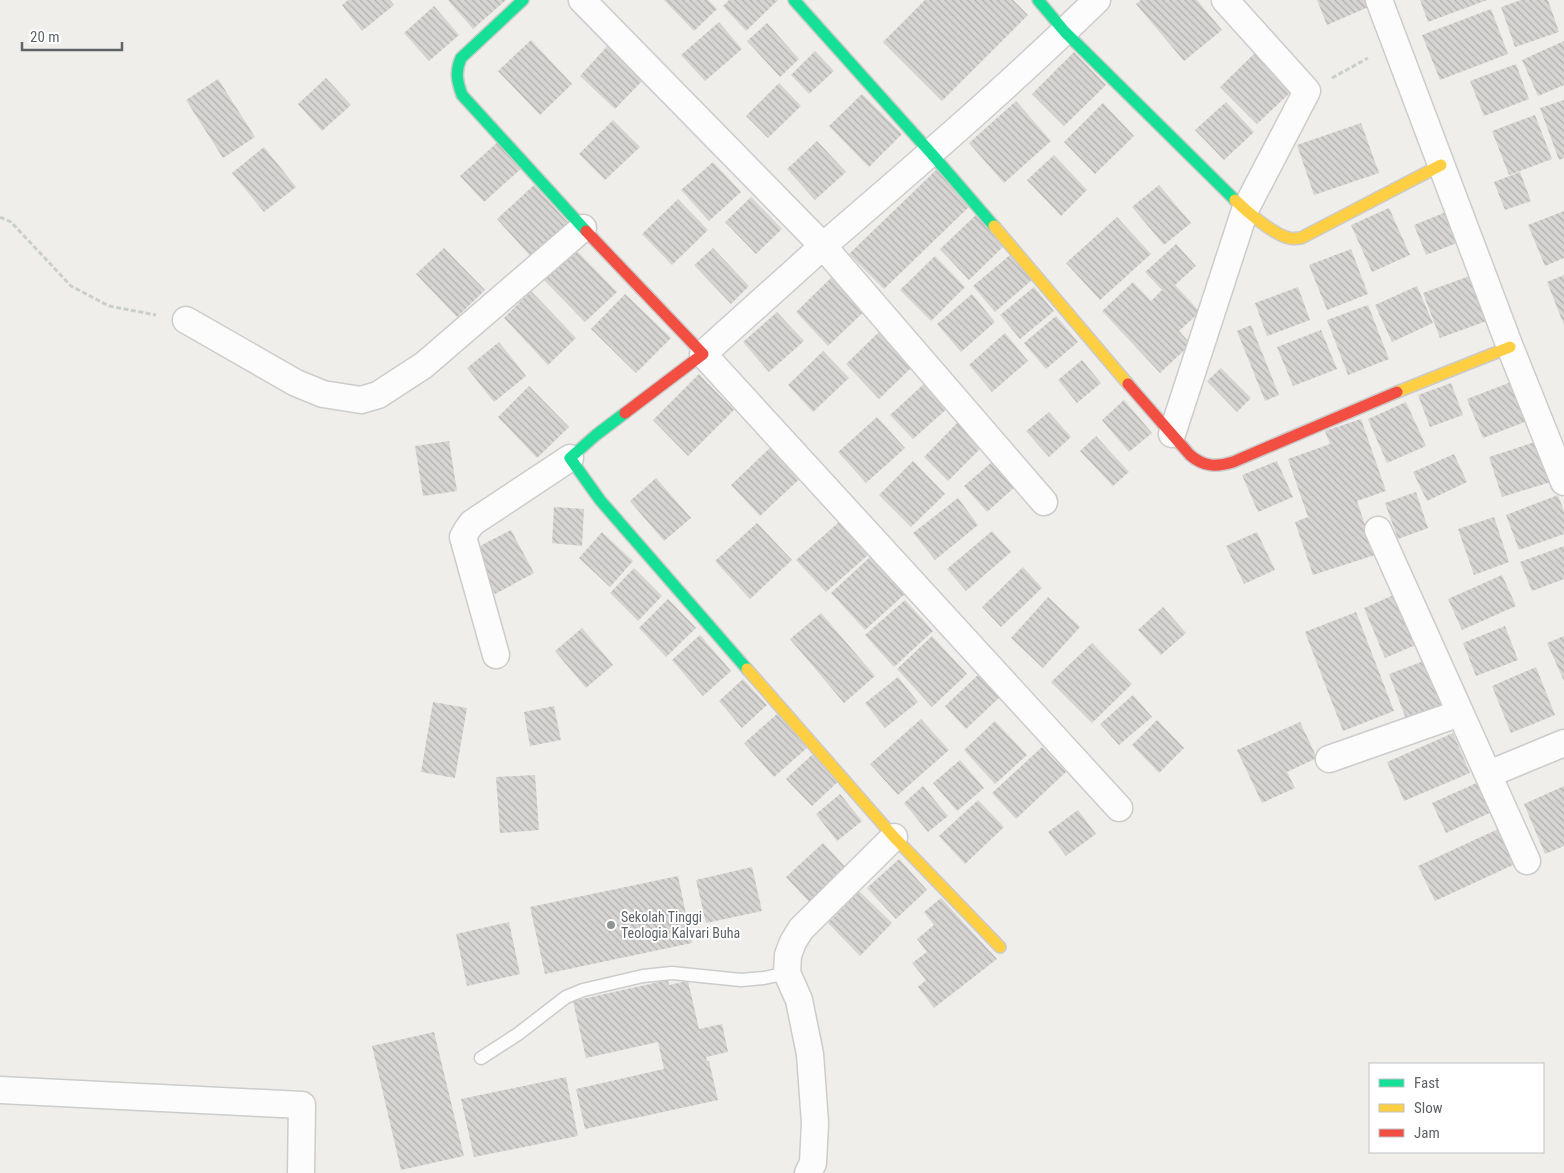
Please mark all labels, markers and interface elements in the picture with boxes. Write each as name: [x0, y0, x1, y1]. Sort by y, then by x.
scale bar: [22, 20, 122, 52]
text: 20 m: [30, 28, 60, 46]
place label: Sekolah Tinggi Teologia Kalvari Buha: [621, 909, 740, 941]
marker: Sekolah Tinggi Teologia Kalvari Buha: [605, 919, 617, 931]
legend: [1369, 1063, 1544, 1153]
text: Fast: [1414, 1074, 1439, 1092]
text: Slow: [1414, 1099, 1443, 1117]
text: Jam: [1414, 1124, 1440, 1142]

